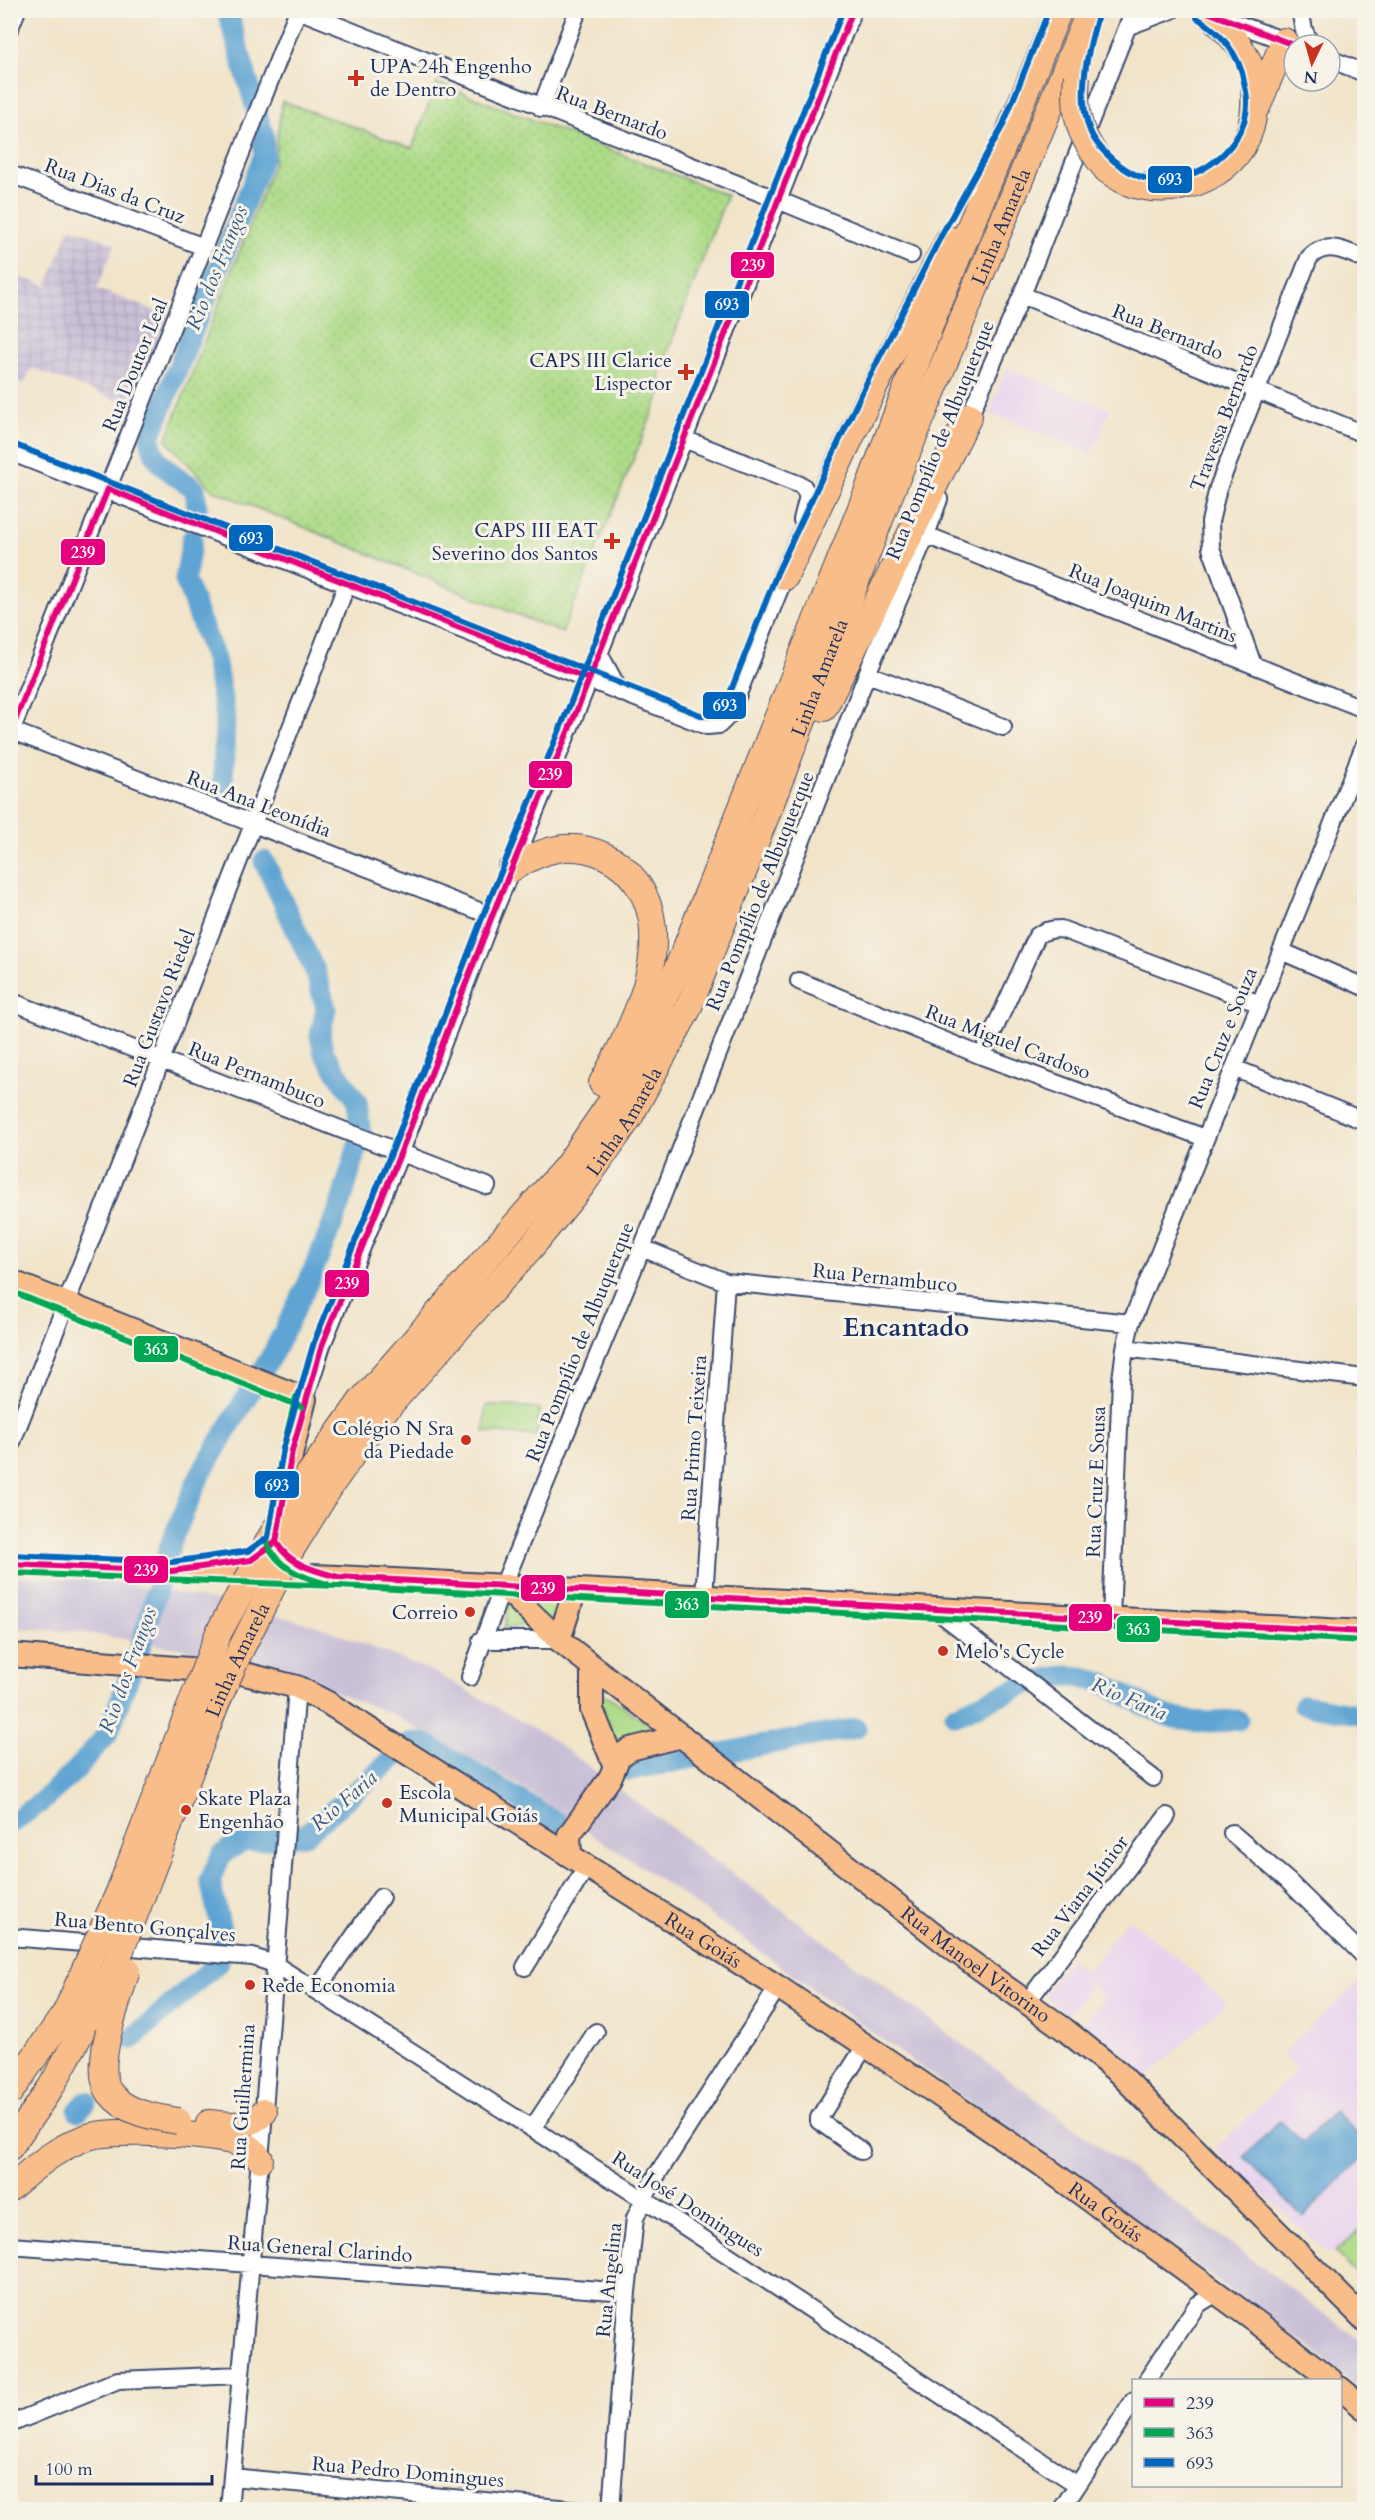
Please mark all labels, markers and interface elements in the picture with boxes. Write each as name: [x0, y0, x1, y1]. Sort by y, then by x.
north arrow: [1282, 33, 1342, 93]
place label: UPA 24h Engenho de Dentro: [370, 53, 532, 103]
text: N: [1303, 65, 1319, 89]
marker: UPA 24h Engenho de Dentro: [347, 69, 365, 87]
street label: Rua Bernardo: [552, 79, 672, 147]
street label: Rua Dias da Cruz: [41, 152, 189, 230]
street label: Linha Amarela: [964, 164, 1037, 289]
line badge: 693: [1147, 165, 1193, 194]
text: 693: [1158, 169, 1182, 191]
water label: Rio dos Frangos: [179, 201, 255, 335]
line badge: 239: [730, 251, 775, 279]
text: 239: [741, 255, 765, 277]
line badge: 693: [704, 290, 750, 319]
street label: Rua Doutor Leal: [96, 294, 174, 436]
text: 693: [715, 294, 739, 316]
street label: Rua Bernardo: [1108, 297, 1228, 367]
street label: Rua Pompílio de Albuquerque: [879, 316, 1001, 564]
street label: Travessa Bernardo: [1183, 340, 1265, 496]
place label: CAPS III Clarice Lispector: [529, 347, 673, 397]
marker: CAPS III Clarice Lispector: [677, 363, 695, 381]
place label: CAPS III EAT Severino dos Santos: [432, 517, 598, 567]
line badge: 693: [228, 524, 274, 552]
text: 693: [239, 528, 263, 550]
marker: CAPS III EAT Severino dos Santos: [603, 532, 621, 550]
line badge: 239: [60, 538, 106, 566]
text: 239: [71, 542, 95, 564]
street label: Rua Joaquim Martins: [1065, 557, 1241, 649]
street label: Linha Amarela: [784, 614, 854, 740]
line badge: 693: [702, 691, 747, 720]
text: 693: [713, 695, 737, 717]
line badge: 239: [528, 760, 573, 789]
street label: Rua Ana Leonídia: [183, 764, 335, 844]
text: 239: [538, 764, 562, 786]
street label: Rua Pompílio de Albuquerque: [699, 767, 821, 1015]
street label: Rua Gustavo Riedel: [116, 925, 202, 1091]
street label: Rua Cruz e Souza: [1182, 963, 1264, 1113]
street label: Rua Miguel Cardoso: [921, 998, 1095, 1086]
street label: Rua Pernambuco: [184, 1035, 330, 1115]
street label: Linha Amarela: [579, 1062, 668, 1181]
street label: Rua Pompílio de Albuquerque: [519, 1218, 641, 1466]
street label: Rua Pernambuco: [811, 1257, 959, 1299]
line badge: 239: [324, 1269, 370, 1298]
text: 239: [335, 1273, 359, 1295]
district label: Encantado: [843, 1310, 969, 1345]
line badge: 363: [133, 1335, 179, 1363]
text: 363: [144, 1339, 168, 1361]
street label: Rua Primo Teixeira: [675, 1354, 713, 1522]
street label: Rua Cruz E Sousa: [1080, 1405, 1112, 1558]
place label: Colégio N Sra da Piedade: [332, 1415, 454, 1465]
marker: Colégio N Sra da Piedade: [459, 1433, 473, 1447]
line badge: 693: [254, 1470, 300, 1499]
text: 693: [265, 1475, 289, 1497]
line badge: 239: [123, 1555, 169, 1584]
text: 239: [134, 1560, 158, 1582]
line badge: 239: [520, 1574, 566, 1602]
text: 239: [531, 1578, 555, 1600]
line badge: 363: [664, 1590, 710, 1619]
text: 363: [675, 1594, 699, 1616]
street label: Linha Amarela: [199, 1597, 276, 1721]
place label: Correio: [392, 1599, 458, 1626]
water label: Rio dos Frangos: [92, 1603, 164, 1737]
line badge: 239: [1068, 1603, 1113, 1632]
marker: Correio: [463, 1605, 477, 1619]
text: 239: [1078, 1607, 1102, 1629]
line badge: 363: [1116, 1615, 1161, 1643]
text: 363: [1126, 1619, 1150, 1641]
place label: Melo's Cycle: [955, 1638, 1065, 1665]
marker: Melo's Cycle: [936, 1644, 950, 1658]
water label: Rio Faria: [1087, 1670, 1171, 1728]
water label: Rio Faria: [304, 1764, 384, 1838]
place label: Escola Municipal Goiás: [399, 1779, 538, 1829]
place label: Skate Plaza Engenhão: [198, 1785, 292, 1835]
marker: Escola Municipal Goiás: [380, 1796, 394, 1810]
marker: Skate Plaza Engenhão: [179, 1803, 193, 1817]
street label: Rua Viana Júnior: [1025, 1829, 1135, 1962]
street label: Rua Manoel Vitorino: [895, 1900, 1057, 2029]
street label: Rua Goiás: [659, 1905, 747, 1974]
street label: Rua Bento Gonçalves: [53, 1906, 237, 1948]
place label: Rede Economia: [262, 1972, 396, 1999]
marker: Rede Economia: [243, 1978, 257, 1992]
street label: Rua Guilhermina: [224, 2023, 262, 2171]
street label: Rua José Domingues: [607, 2145, 769, 2263]
street label: Rua Goiás: [1063, 2175, 1149, 2248]
street label: Rua Angelina: [590, 2221, 628, 2339]
street label: Rua General Clarindo: [227, 2229, 414, 2269]
legend: [1132, 2379, 1342, 2487]
text: 239: [1186, 2391, 1214, 2416]
text: 363: [1186, 2421, 1214, 2446]
scale bar: [36, 2448, 212, 2486]
street label: Rua Pedro Domingues: [311, 2450, 505, 2494]
text: 693: [1186, 2451, 1214, 2476]
text: 100 m: [45, 2457, 93, 2482]

